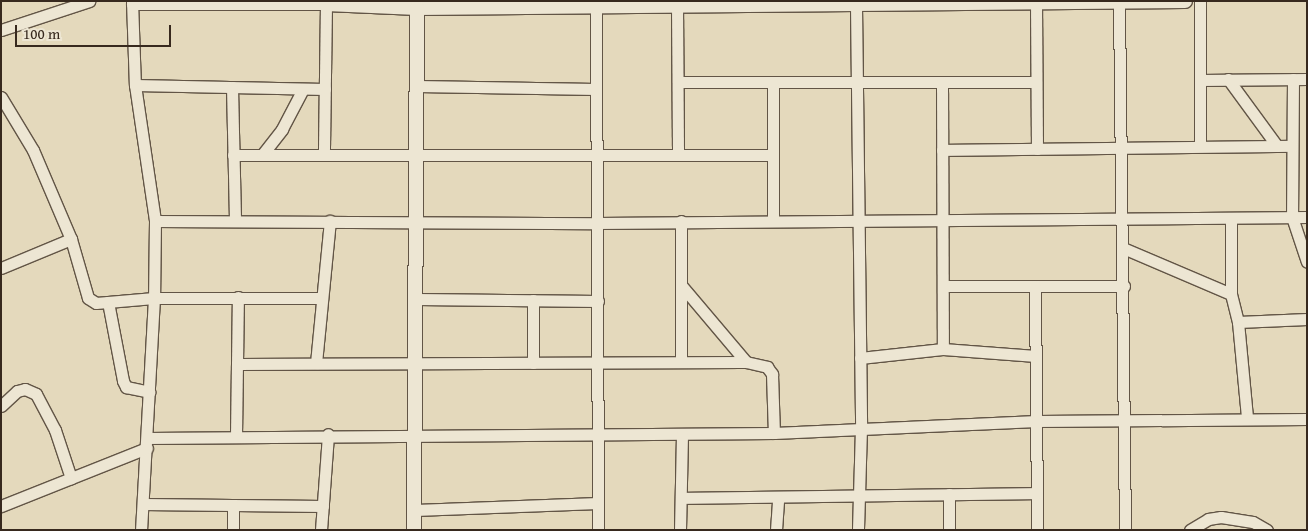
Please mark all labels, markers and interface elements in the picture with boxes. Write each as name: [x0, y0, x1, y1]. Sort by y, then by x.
scale bar: [18, 15, 174, 47]
text: 100 m: [23, 23, 60, 44]

